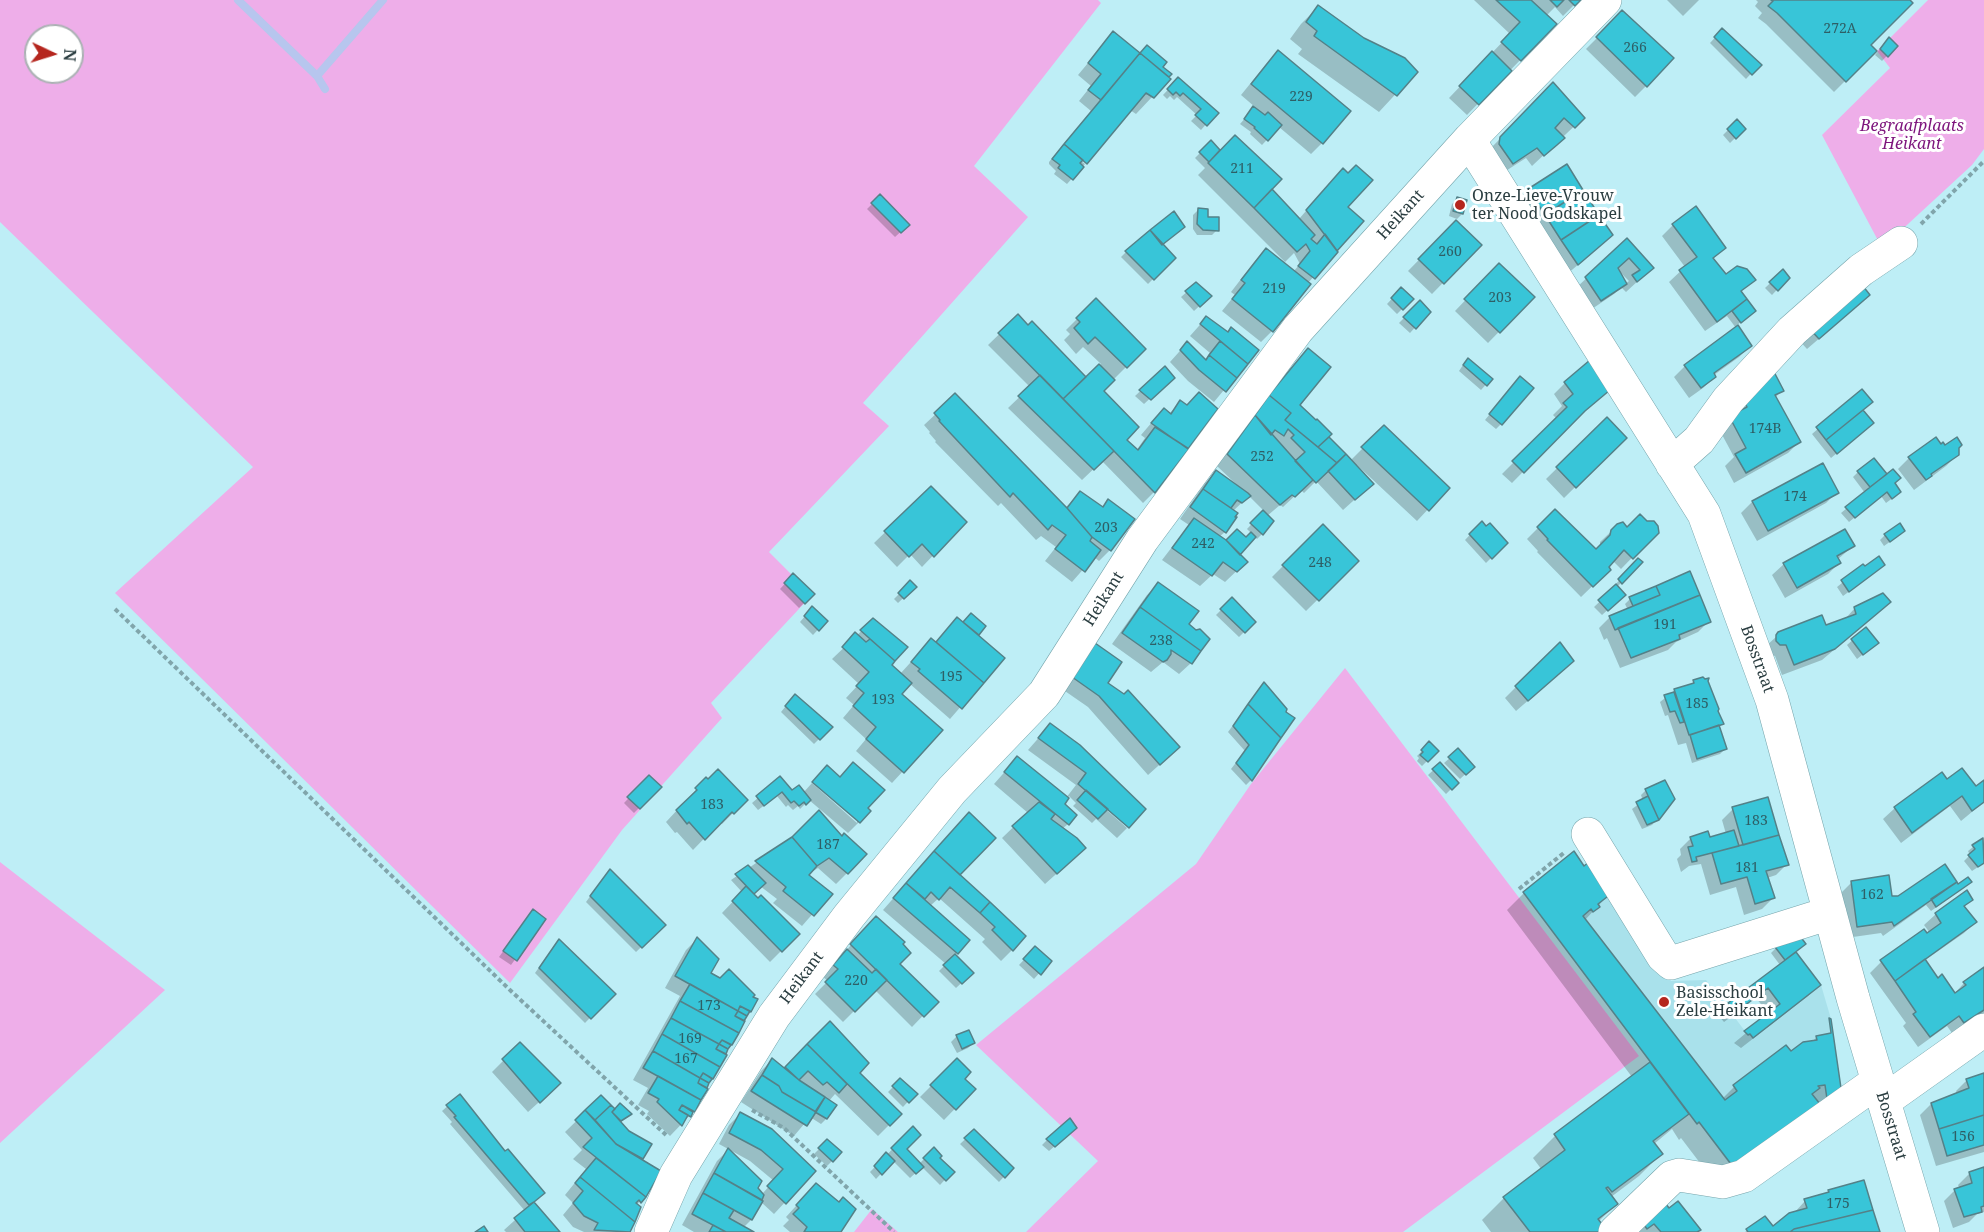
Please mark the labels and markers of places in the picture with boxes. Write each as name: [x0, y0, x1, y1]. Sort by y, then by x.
place label: Onze-Lieve-Vrouw ter Nood Godskapel: [1472, 186, 1622, 224]
marker: Onze-Lieve-Vrouw ter Nood Godskapel: [1453, 198, 1467, 212]
place label: Basisschool Zele-Heikant: [1676, 983, 1773, 1021]
marker: Basisschool Zele-Heikant: [1657, 995, 1671, 1009]

